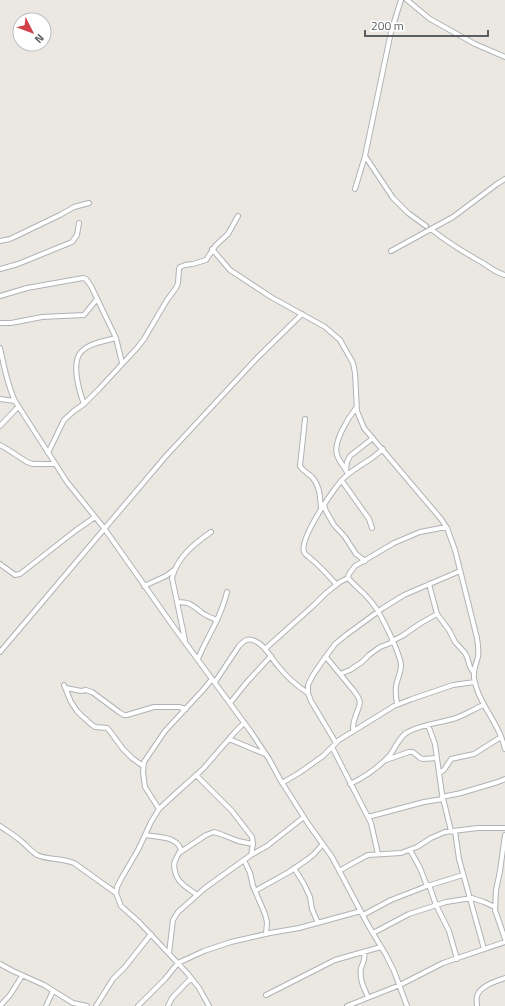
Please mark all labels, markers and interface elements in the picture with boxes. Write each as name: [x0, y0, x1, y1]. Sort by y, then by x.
north arrow: [12, 12, 52, 52]
scale bar: [365, 12, 488, 38]
text: 200 m: [371, 16, 404, 35]
text: N: [31, 31, 48, 47]

